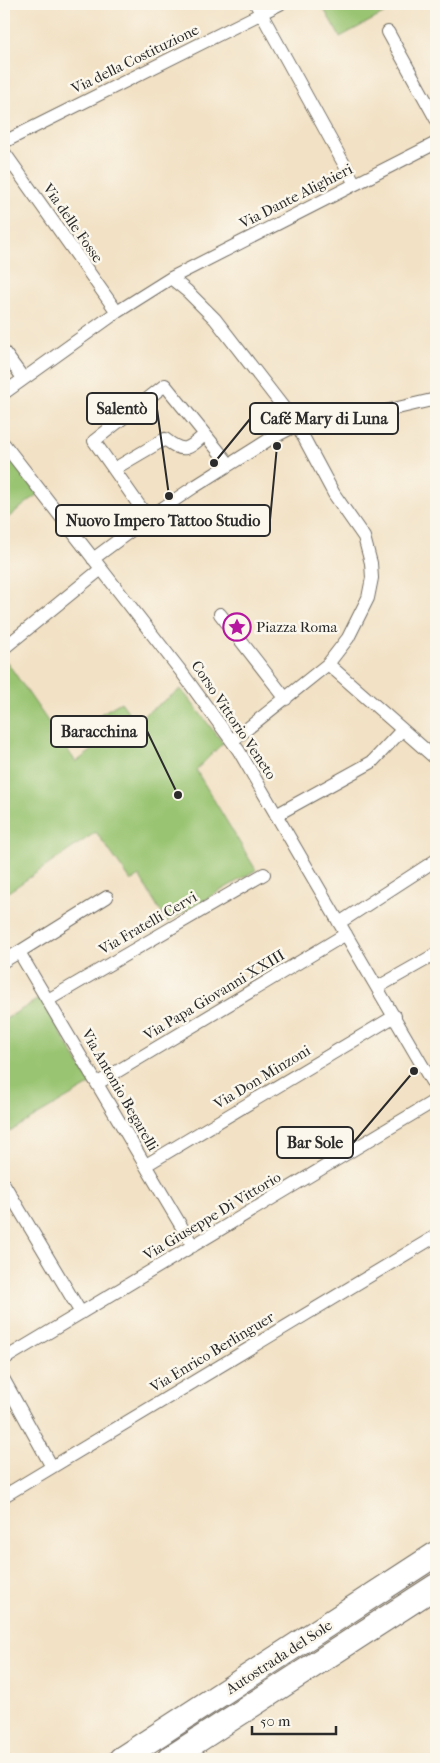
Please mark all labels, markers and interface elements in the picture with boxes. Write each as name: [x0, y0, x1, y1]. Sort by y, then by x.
street label: Via della Costituzione: [67, 20, 202, 98]
street label: Via Dante Alighieri: [236, 159, 356, 233]
street label: Via delle Fosse: [38, 179, 107, 267]
callout: Salentò: [87, 393, 157, 424]
text: Salentò: [97, 399, 147, 418]
callout: Café Mary di Luna: [250, 403, 398, 434]
text: Café Mary di Luna: [260, 409, 388, 429]
callout: Nuovo Impero Tattoo Studio: [56, 505, 270, 536]
text: Nuovo Impero Tattoo Studio: [66, 511, 260, 531]
place icon: Piazza Roma: [222, 612, 252, 642]
place label: Piazza Roma: [256, 618, 339, 636]
street label: Corso Vittorio Veneto: [188, 657, 281, 783]
callout: Baracchina: [51, 716, 147, 747]
text: Baracchina: [61, 722, 138, 741]
street label: Via Fratelli Cervi: [95, 887, 201, 959]
street label: Via Papa Giovanni XXIII: [139, 946, 288, 1045]
street label: Via Antonio Begarelli: [77, 1025, 163, 1155]
street label: Via Don Minzoni: [210, 1041, 314, 1113]
callout: Bar Sole: [277, 1127, 353, 1158]
text: Bar Sole: [287, 1133, 343, 1152]
street label: Via Giuseppe Di Vittorio: [139, 1168, 284, 1265]
street label: Via Enrico Berlinguer: [146, 1308, 278, 1397]
street label: Autostrada del Sole: [222, 1616, 336, 1699]
scale bar: [252, 1703, 336, 1735]
text: 50 m: [260, 1712, 291, 1730]

